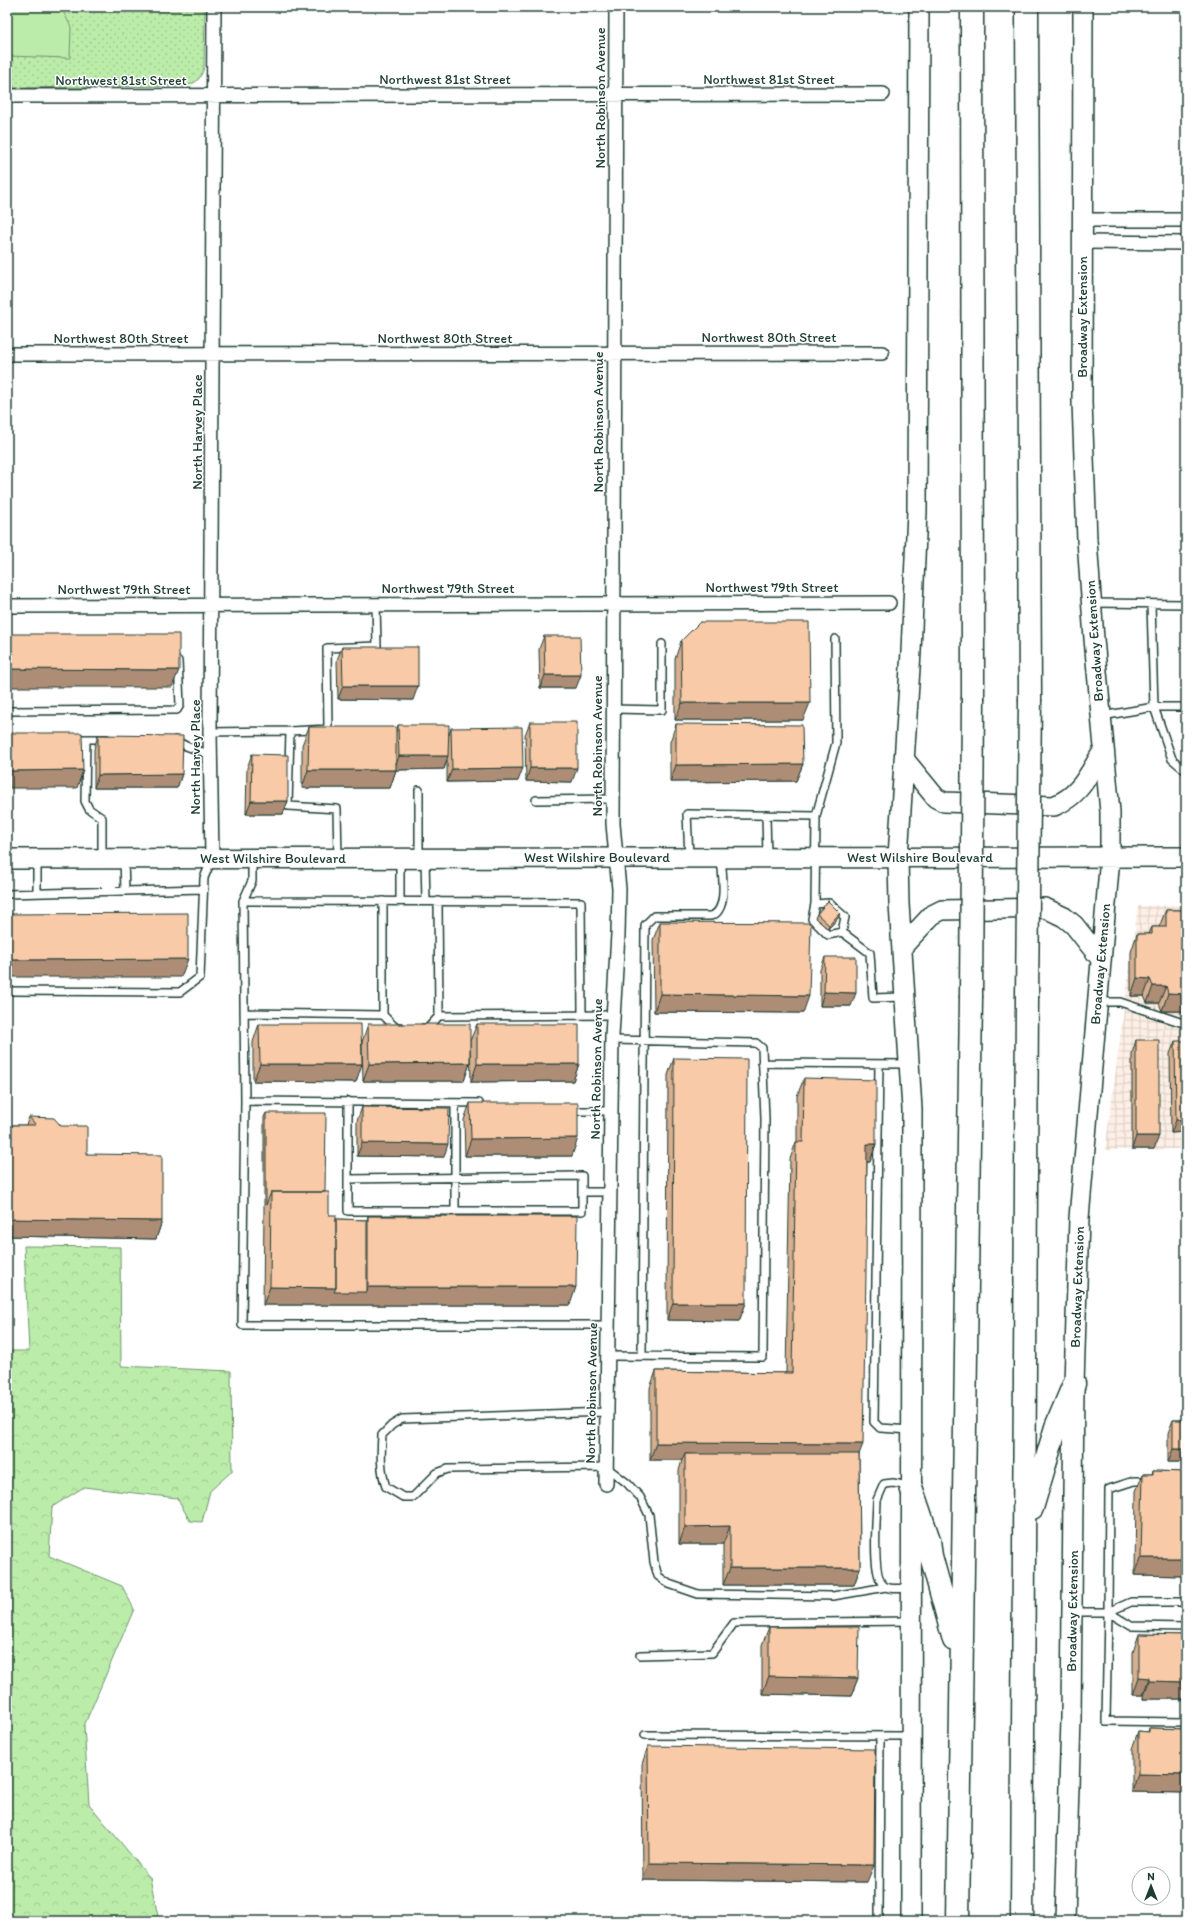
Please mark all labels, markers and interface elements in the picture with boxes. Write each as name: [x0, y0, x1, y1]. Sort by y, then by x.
street label: North Robinson Avenue: [592, 27, 609, 169]
street label: Northwest 81st Street: [379, 71, 511, 88]
street label: Northwest 81st Street: [703, 71, 835, 88]
street label: Northwest 81st Street: [55, 72, 187, 89]
street label: Broadway Extension: [1074, 256, 1091, 378]
street label: Northwest 80th Street: [702, 329, 836, 346]
street label: Northwest 80th Street: [54, 330, 188, 347]
street label: Northwest 80th Street: [378, 330, 512, 347]
street label: North Robinson Avenue: [590, 351, 607, 493]
street label: North Harvey Place: [189, 374, 206, 490]
street label: Northwest 79th Street: [706, 579, 838, 596]
street label: Northwest 79th Street: [382, 580, 514, 597]
street label: Broadway Extension: [1082, 580, 1107, 702]
street label: Northwest 79th Street: [58, 581, 190, 598]
street label: North Robinson Avenue: [589, 675, 606, 817]
street label: North Harvey Place: [187, 699, 204, 815]
street label: West Wilshire Boulevard: [524, 849, 670, 866]
street label: West Wilshire Boulevard: [847, 849, 993, 866]
street label: West Wilshire Boulevard: [200, 850, 346, 867]
street label: Broadway Extension: [1087, 903, 1114, 1025]
street label: North Robinson Avenue: [587, 998, 606, 1140]
street label: Broadway Extension: [1067, 1226, 1088, 1348]
street label: North Robinson Avenue: [582, 1322, 601, 1464]
street label: Broadway Extension: [1063, 1550, 1082, 1672]
north arrow: [1131, 1866, 1171, 1906]
text: N: [1147, 1870, 1155, 1883]

